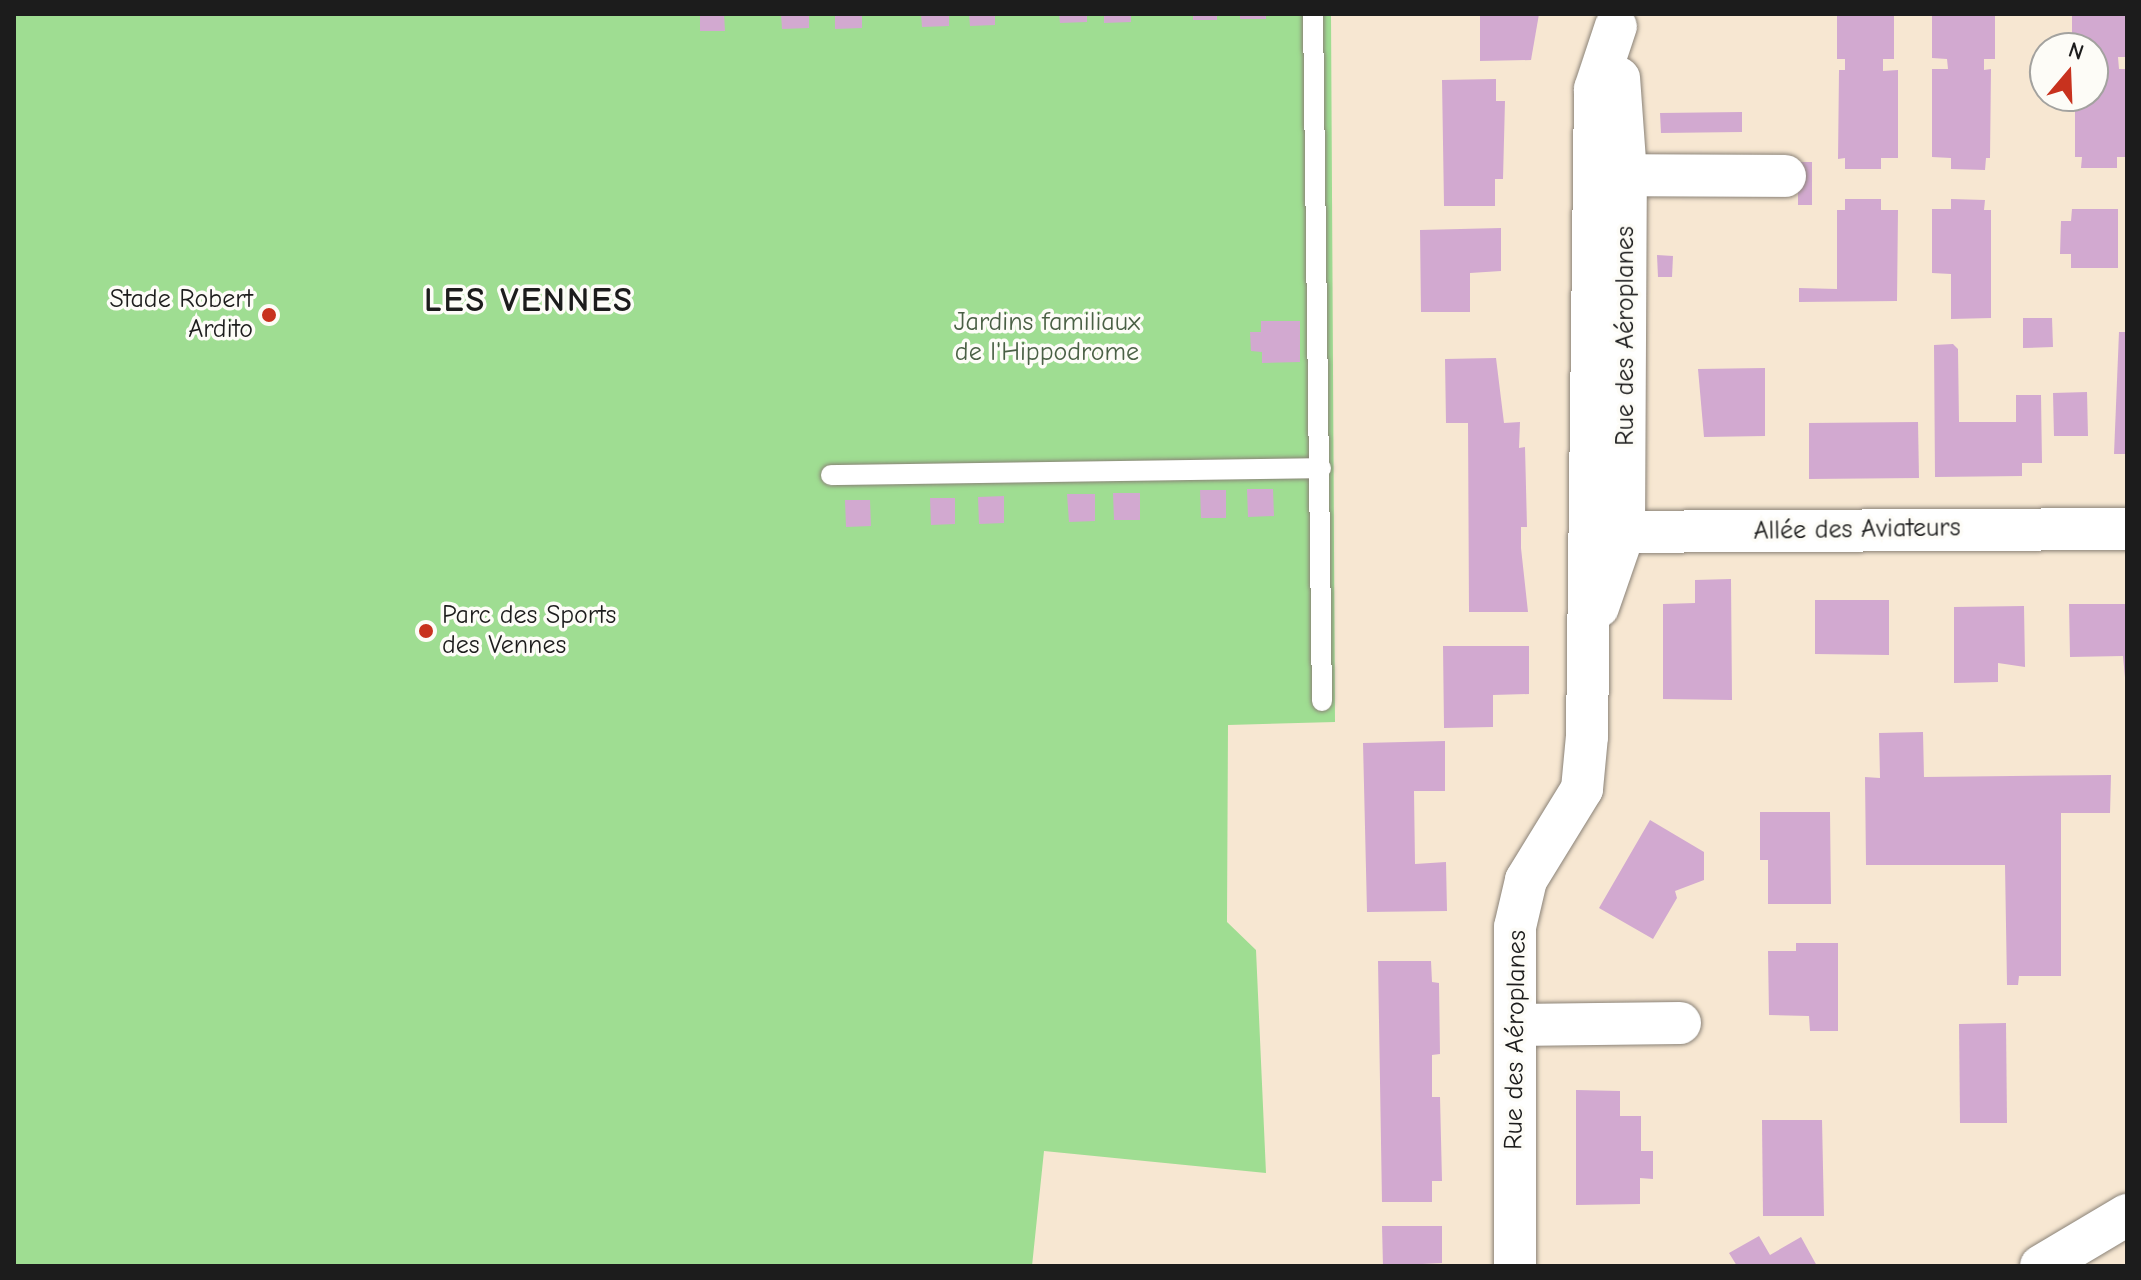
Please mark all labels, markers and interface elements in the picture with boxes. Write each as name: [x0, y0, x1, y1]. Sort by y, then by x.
north arrow: [2029, 32, 2109, 112]
text: N: [2065, 37, 2087, 66]
street label: Rue des Aéroplanes: [1610, 226, 1642, 446]
district label: LES VENNES: [424, 281, 634, 321]
place label: Stade Robert Ardito: [109, 284, 253, 346]
marker: Stade Robert Ardito: [260, 306, 278, 324]
park label: Jardins familiaux de l'Hippodrome: [954, 307, 1140, 368]
street label: Allée des Aviateurs: [1753, 513, 1961, 547]
place label: Parc des Sports des Vennes: [442, 600, 616, 662]
marker: Parc des Sports des Vennes: [417, 622, 435, 640]
street label: Rue des Aéroplanes: [1498, 930, 1534, 1150]

